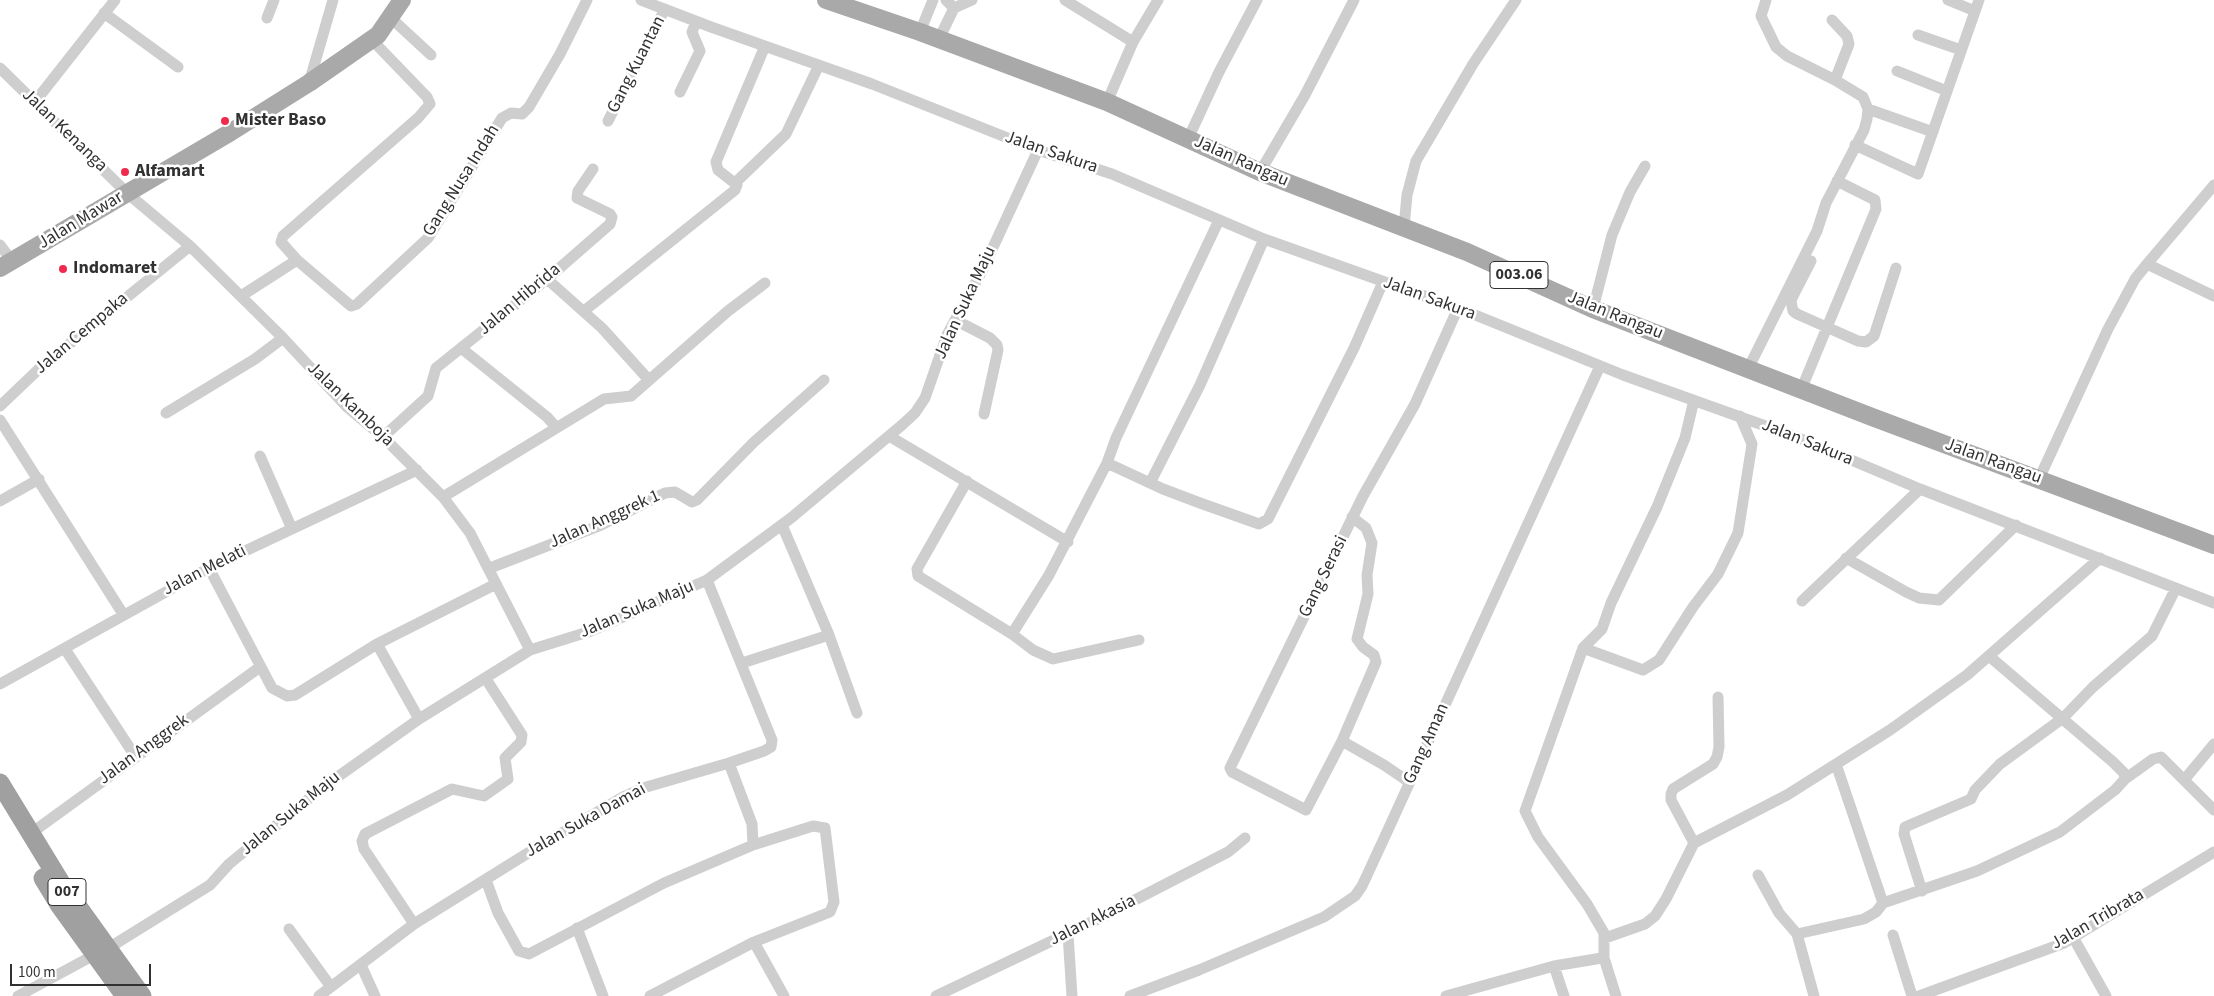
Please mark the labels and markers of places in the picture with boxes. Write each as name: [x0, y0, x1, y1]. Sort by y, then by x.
place label: Mister Baso: [235, 110, 326, 132]
marker: Mister Baso: [219, 115, 231, 127]
place label: Alfamart: [135, 161, 205, 183]
marker: Alfamart: [119, 166, 131, 178]
place label: Indomaret: [73, 258, 157, 280]
marker: Indomaret: [57, 263, 69, 275]

